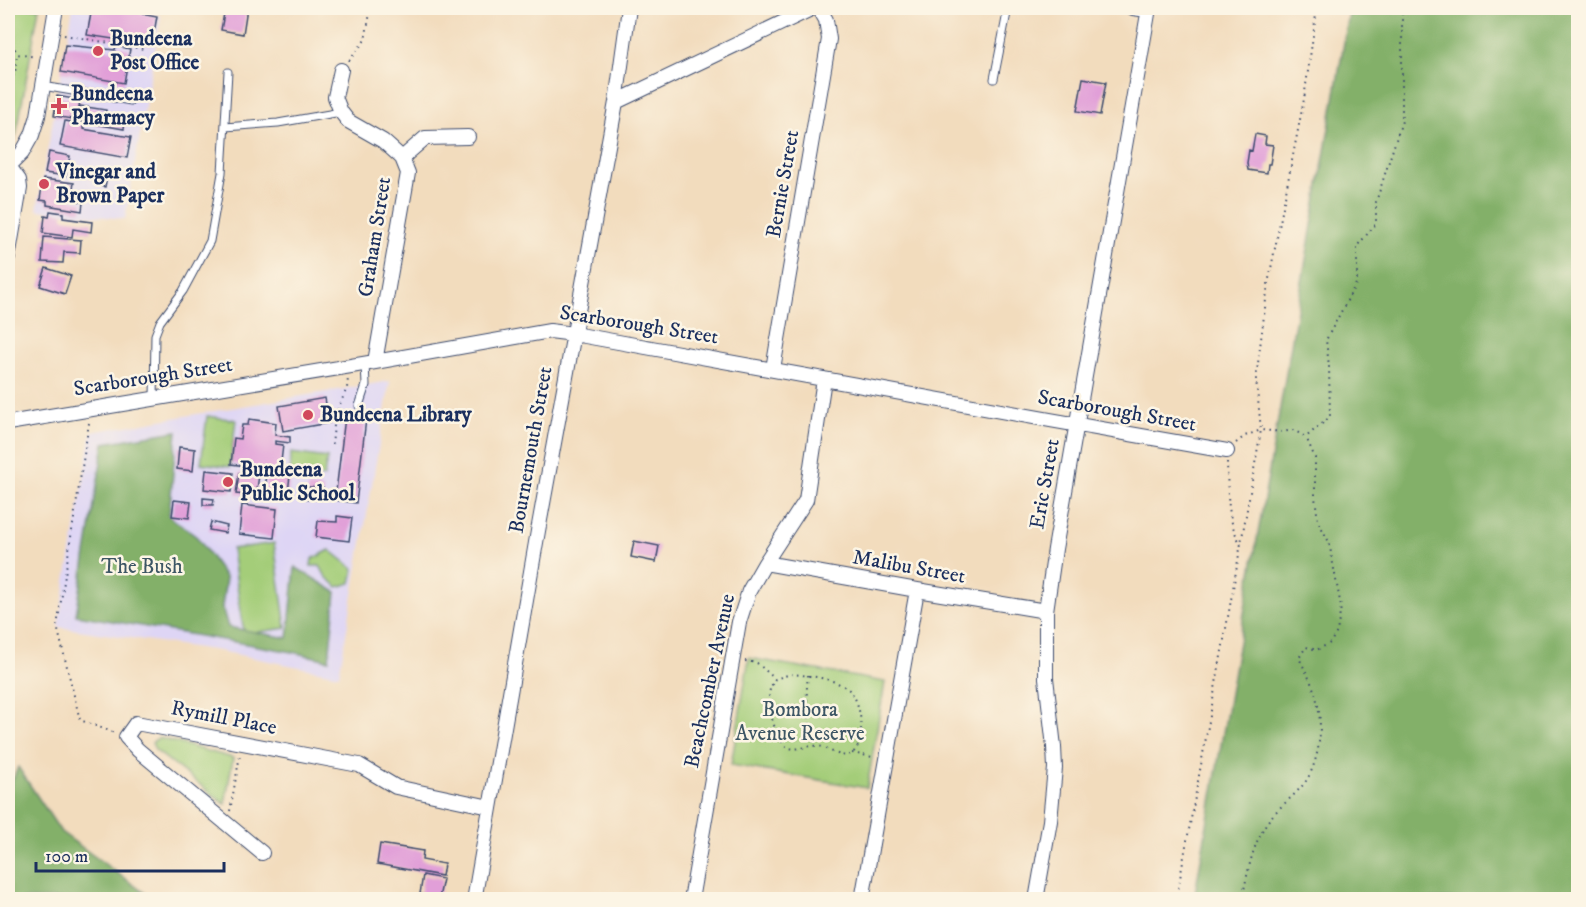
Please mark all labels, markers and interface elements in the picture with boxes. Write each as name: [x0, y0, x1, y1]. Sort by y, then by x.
place label: Bundeena Post Office: [110, 26, 200, 76]
marker: Bundeena Post Office: [91, 44, 105, 58]
place label: Bundeena Pharmacy: [71, 81, 156, 131]
marker: Bundeena Pharmacy: [52, 99, 66, 113]
street label: Bernie Street: [761, 128, 805, 240]
place label: Vinegar and Brown Paper: [55, 159, 165, 209]
street label: Graham Street: [353, 175, 397, 299]
marker: Vinegar and Brown Paper: [37, 177, 51, 191]
street label: Scarborough Street: [558, 300, 720, 350]
street label: Scarborough Street: [72, 352, 234, 402]
street label: Bournemouth Street: [504, 364, 559, 535]
street label: Scarborough Street: [1036, 384, 1198, 438]
place label: Bundeena Library: [320, 402, 472, 428]
marker: Bundeena Library: [301, 408, 315, 422]
street label: Eric Street: [1024, 437, 1066, 531]
place label: Bundeena Public School: [240, 457, 356, 507]
marker: Bundeena Public School: [221, 475, 235, 489]
street label: Malibu Street: [851, 544, 968, 590]
park label: The Bush: [101, 554, 183, 580]
street label: Beachcomber Avenue: [679, 591, 741, 770]
street label: Rymill Place: [169, 695, 279, 741]
park label: Bombora Avenue Reserve: [735, 697, 865, 747]
scale bar: [36, 835, 224, 873]
text: 100 m: [45, 846, 88, 868]

